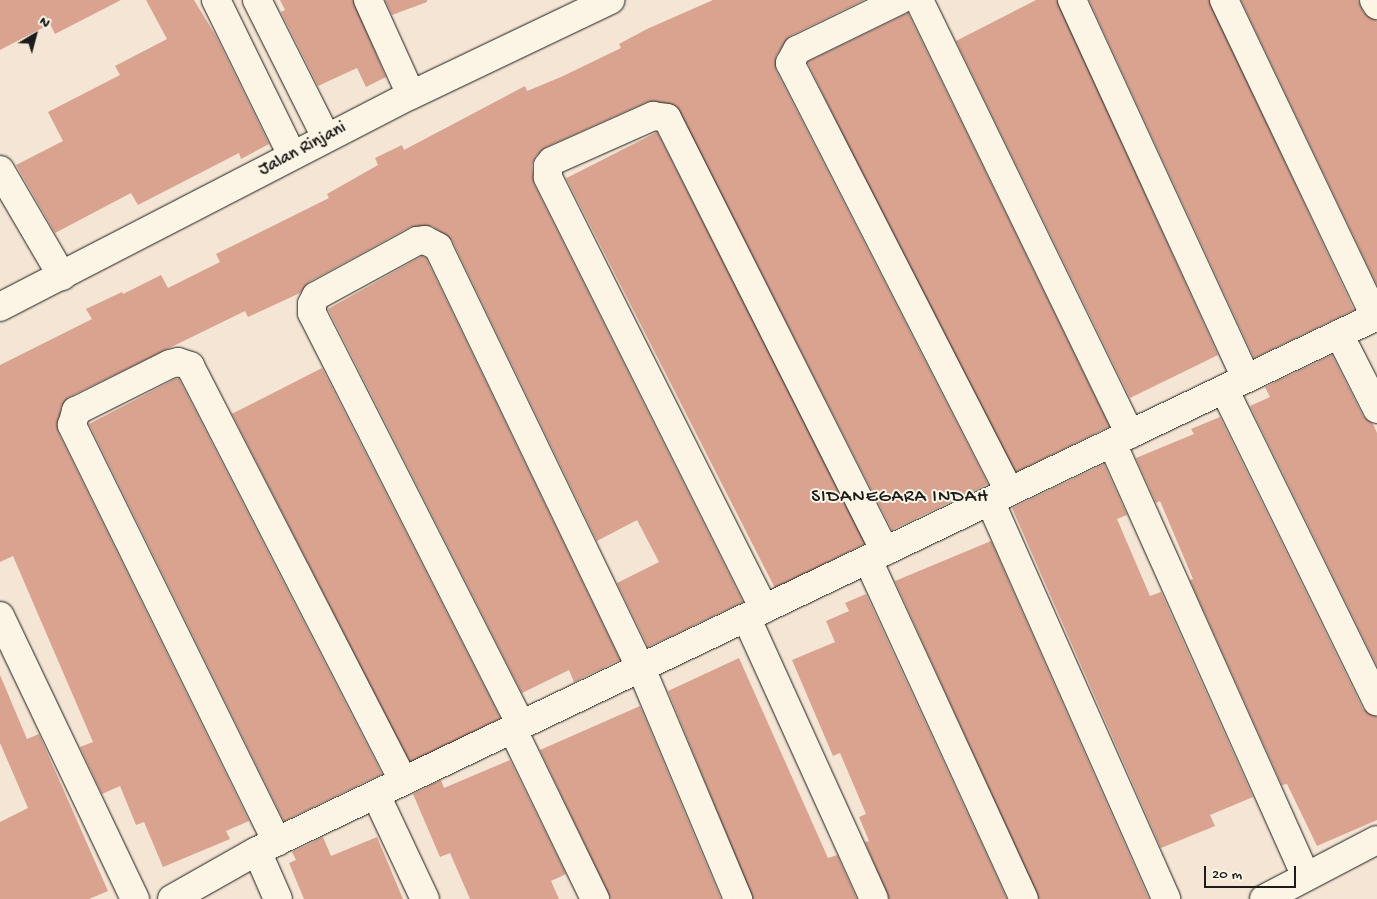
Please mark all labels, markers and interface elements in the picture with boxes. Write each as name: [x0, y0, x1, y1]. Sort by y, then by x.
north arrow: [10, 10, 60, 60]
text: N: [36, 13, 53, 32]
street label: Jalan Rinjani: [256, 118, 350, 182]
district label: SIDANEGARA INDAH: [809, 487, 991, 509]
scale bar: [1207, 856, 1300, 888]
text: 20 m: [1212, 866, 1242, 884]

